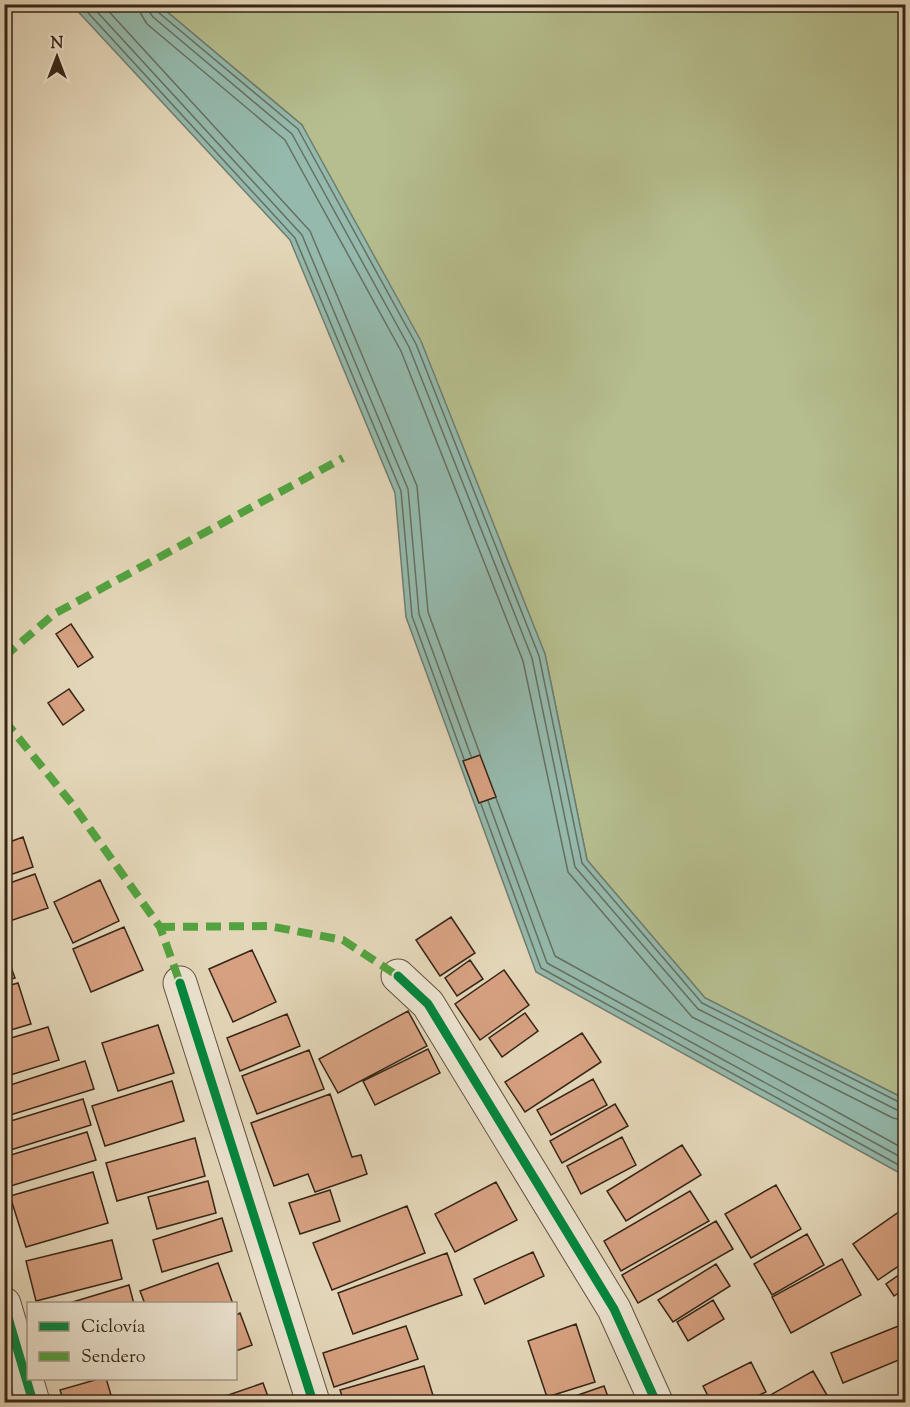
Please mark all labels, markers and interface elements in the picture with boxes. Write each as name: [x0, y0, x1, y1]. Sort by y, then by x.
north arrow: [27, 27, 87, 87]
text: N: [51, 33, 64, 56]
legend: [27, 1302, 237, 1380]
text: Ciclovía: [81, 1315, 145, 1341]
text: Sendero: [81, 1345, 146, 1371]

